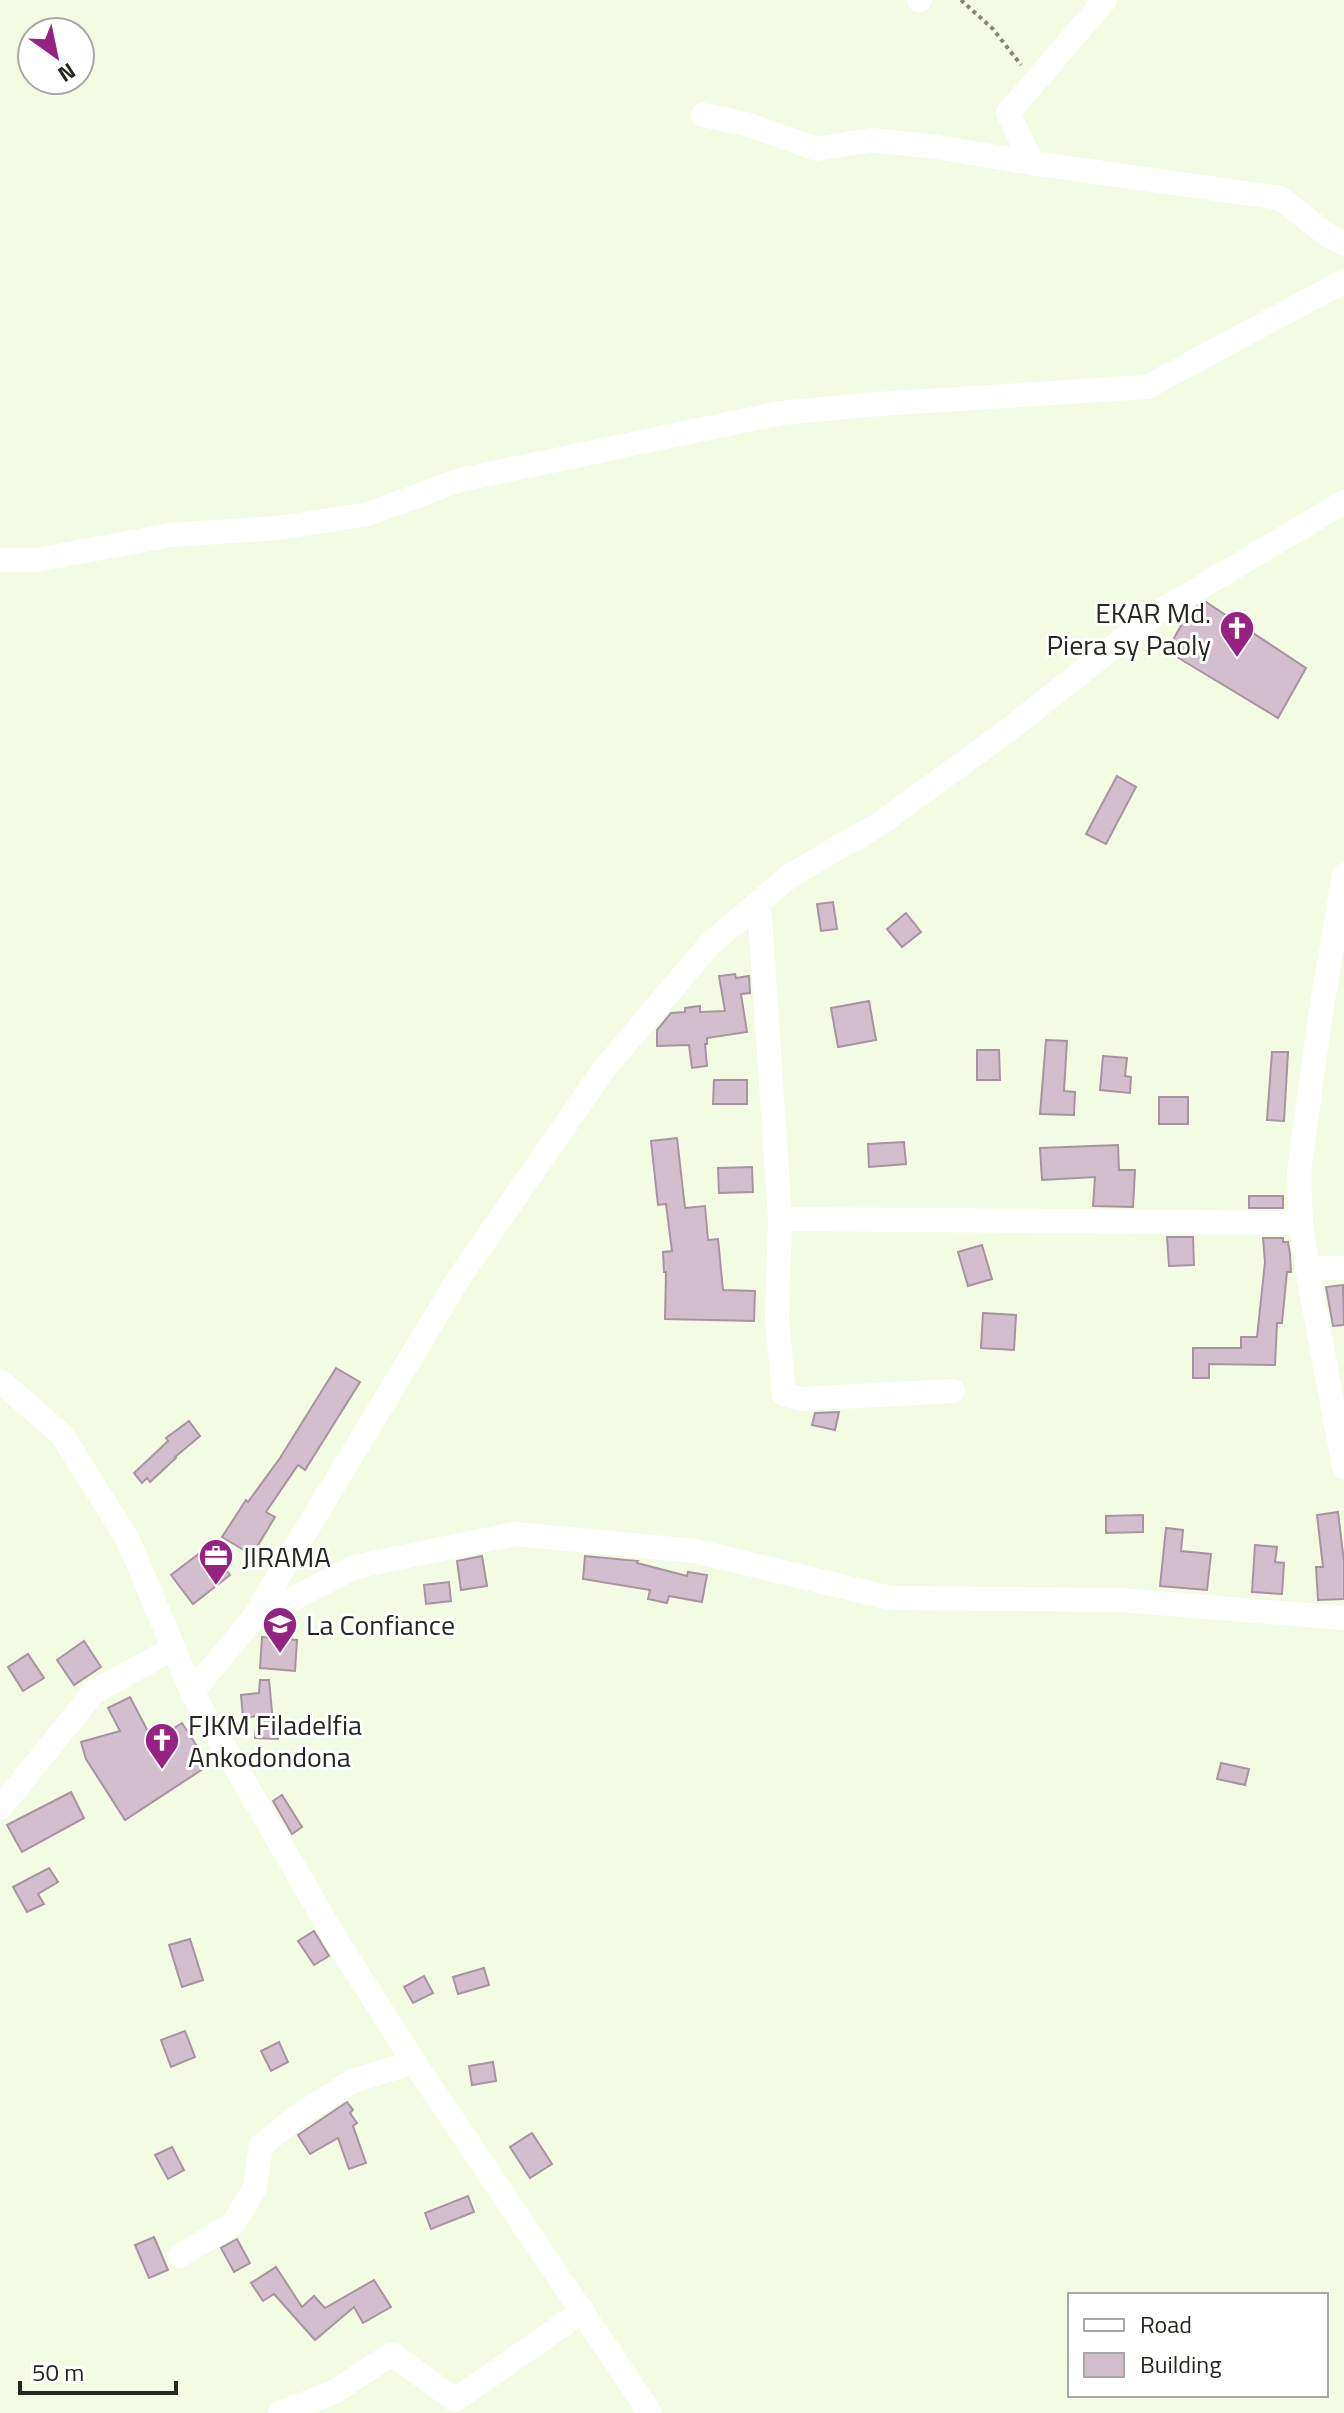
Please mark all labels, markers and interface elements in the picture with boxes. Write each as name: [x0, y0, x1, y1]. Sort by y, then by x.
north arrow: [16, 16, 96, 96]
text: N: [51, 54, 83, 91]
place label: EKAR Md. Piera sy Paoly: [1046, 591, 1211, 666]
church icon: EKAR Md. Piera sy Paoly: [1218, 609, 1256, 659]
place label: JIRAMA: [242, 1535, 331, 1578]
office icon: JIRAMA: [197, 1537, 235, 1587]
place label: La Confiance: [306, 1603, 455, 1646]
school or university icon: La Confiance: [261, 1605, 299, 1655]
place label: FJKM Filadelfia Ankodondona: [188, 1703, 362, 1778]
church icon: FJKM Filadelfia Ankodondona: [143, 1721, 181, 1771]
legend: [1068, 2293, 1328, 2397]
text: Road: [1140, 2306, 1192, 2342]
scale bar: [20, 2345, 176, 2395]
text: Building: [1140, 2346, 1222, 2382]
text: 50 m: [32, 2354, 84, 2390]

